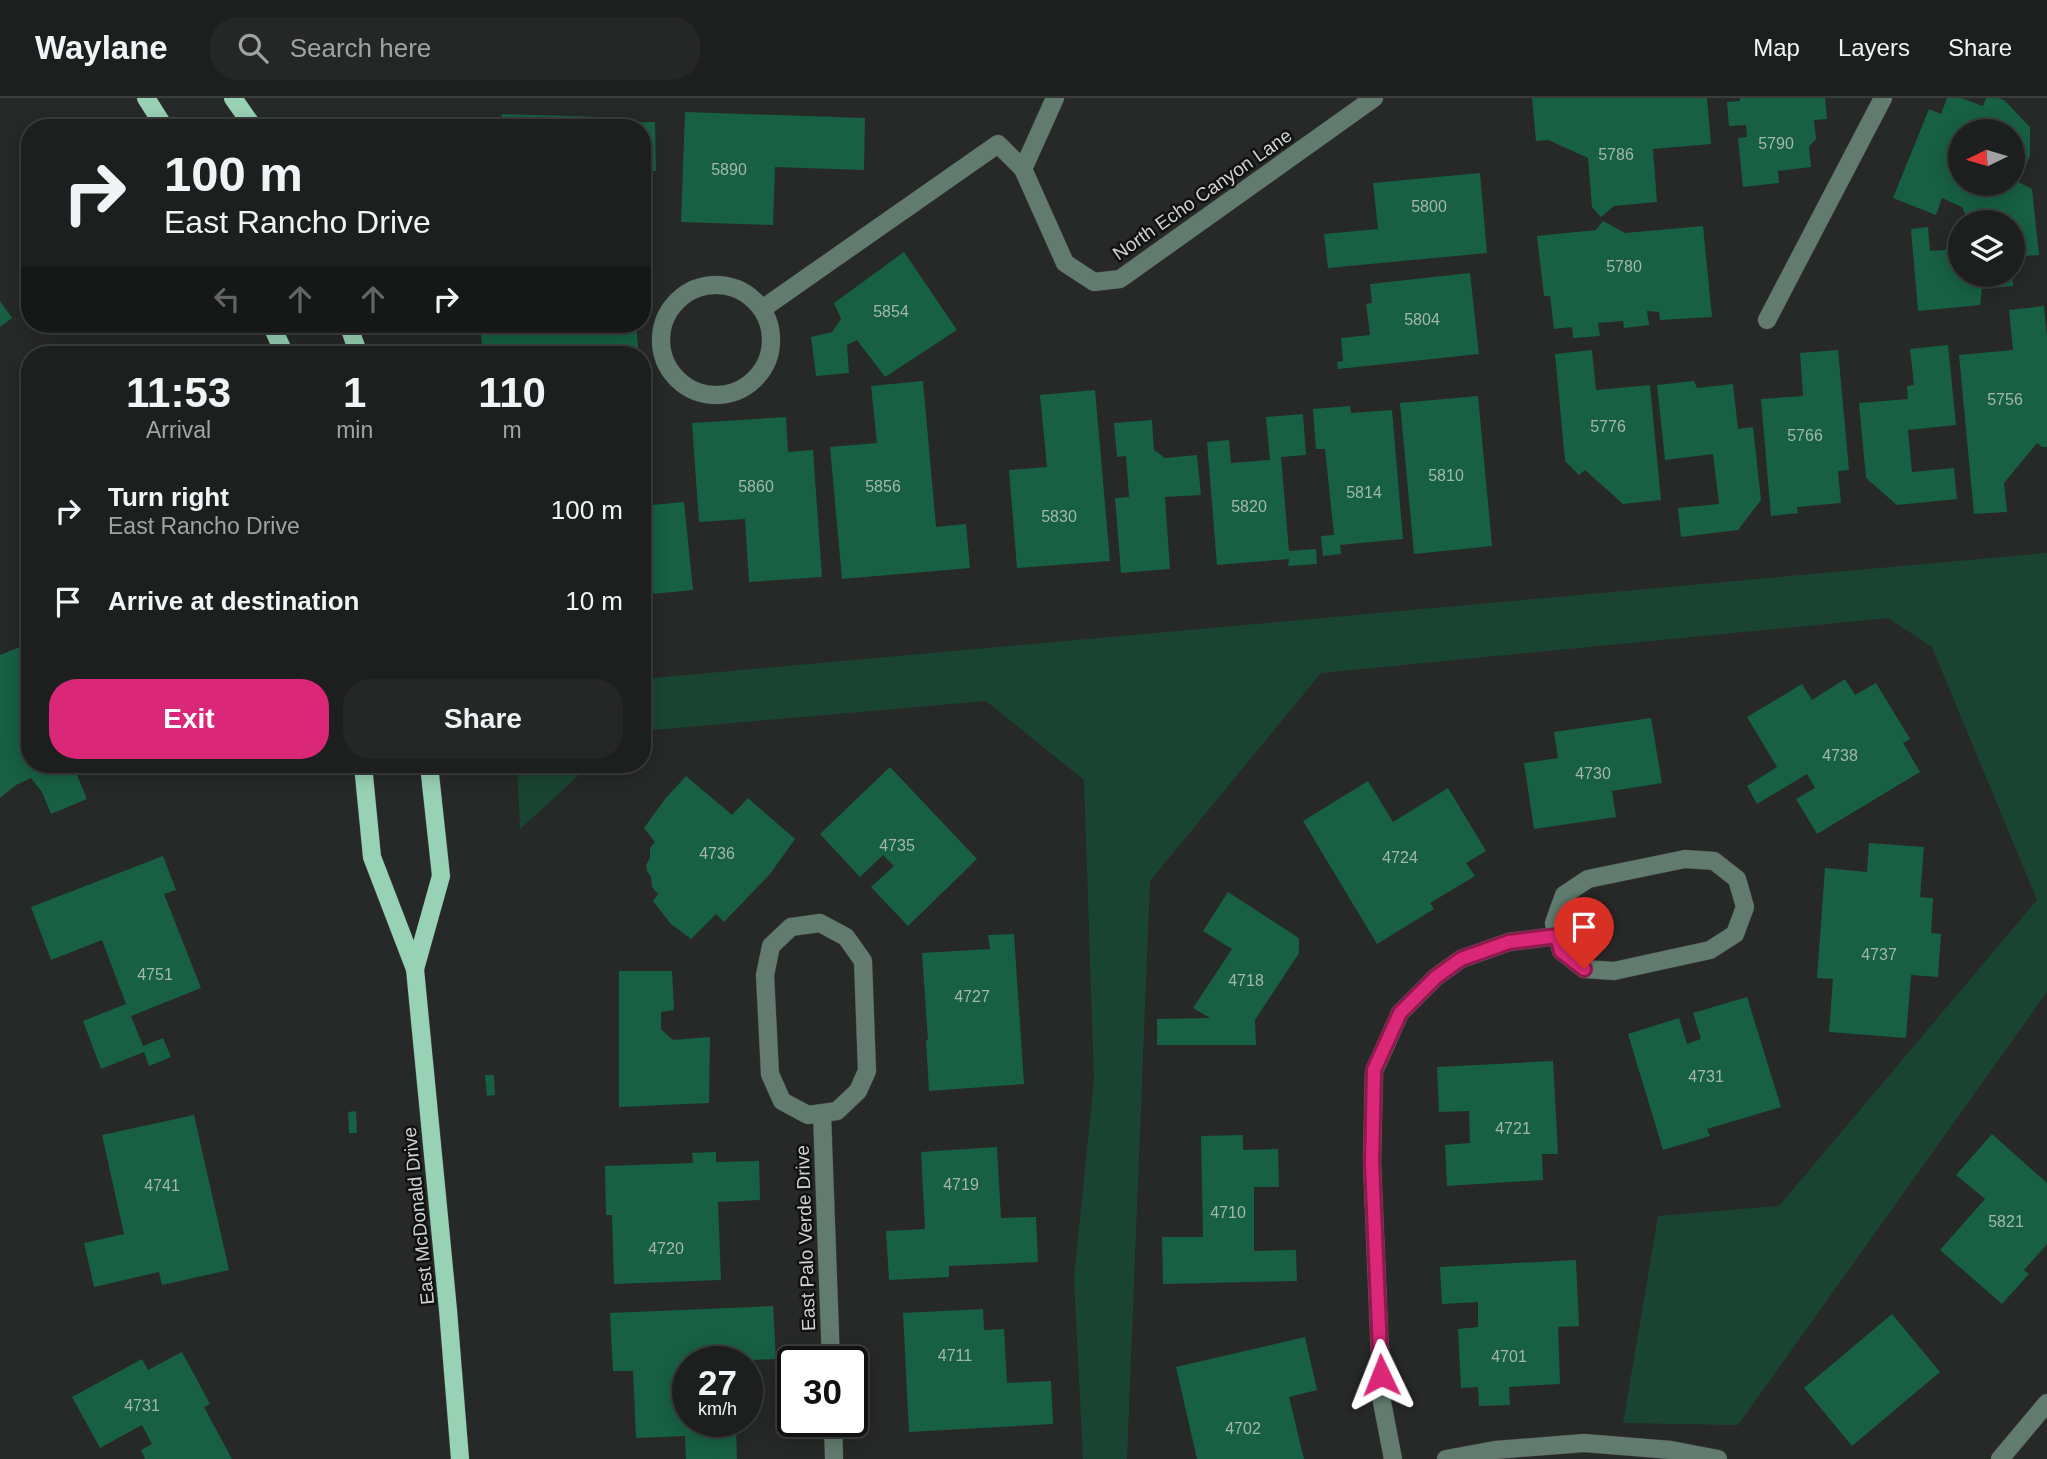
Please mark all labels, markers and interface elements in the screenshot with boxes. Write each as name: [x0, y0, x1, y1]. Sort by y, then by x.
search box: [210, 17, 700, 80]
text: Waylane: [35, 29, 168, 66]
icon: search: [234, 29, 272, 67]
text: Search here: [290, 33, 431, 63]
text: Map: [1753, 34, 1800, 61]
text: Layers: [1838, 34, 1910, 61]
text: Share: [1948, 34, 2012, 61]
north arrow: [1948, 119, 2025, 196]
map controls: [1948, 119, 2025, 287]
street label: North Echo Canyon Lane: [1109, 125, 1296, 264]
house number: 5790: [1758, 135, 1794, 152]
house number: 5786: [1598, 146, 1634, 163]
icon: right: [49, 147, 140, 238]
text: 100 m: [164, 147, 303, 201]
house number: 5890: [711, 161, 747, 178]
house number: 5800: [1411, 198, 1447, 215]
text: East Rancho Drive: [164, 204, 431, 240]
button: layers: [1948, 210, 2025, 287]
house number: 5780: [1606, 258, 1642, 275]
icon: left: [208, 280, 246, 318]
icon: ahead: [281, 280, 319, 318]
icon: ahead: [354, 280, 392, 318]
icon: right: [427, 280, 465, 318]
house number: 5854: [873, 303, 909, 320]
house number: 5804: [1404, 311, 1440, 328]
text: 11:53: [126, 369, 231, 416]
text: 1: [343, 369, 366, 416]
text: 110: [478, 369, 546, 416]
house number: 5756: [1987, 391, 2023, 408]
text: Arrival: [146, 417, 211, 443]
text: min: [336, 417, 373, 443]
text: m: [503, 417, 522, 443]
house number: 5776: [1590, 418, 1626, 435]
house number: 5766: [1787, 427, 1823, 444]
house number: 5810: [1428, 467, 1464, 484]
house number: 5860: [738, 478, 774, 495]
house number: 5856: [865, 478, 901, 495]
text: Turn right: [108, 482, 229, 512]
house number: 5814: [1346, 484, 1382, 501]
icon: right: [49, 492, 87, 530]
text: 100 m: [551, 495, 623, 525]
house number: 5820: [1231, 498, 1267, 515]
house number: 5830: [1041, 508, 1077, 525]
text: East Rancho Drive: [108, 513, 300, 539]
icon: arrive: [49, 583, 87, 621]
text: Arrive at destination: [108, 586, 359, 616]
text: 10 m: [565, 586, 623, 616]
button: Exit: [49, 679, 329, 759]
button: Share: [343, 679, 623, 759]
house number: 4738: [1822, 747, 1858, 764]
house number: 4730: [1575, 765, 1611, 782]
house number: 4735: [879, 837, 915, 854]
house number: 4736: [699, 845, 735, 862]
house number: 4724: [1382, 849, 1418, 866]
pin: [1554, 897, 1614, 969]
icon: arrive: [1565, 908, 1603, 946]
house number: 4737: [1861, 946, 1897, 963]
house number: 4751: [137, 966, 173, 983]
house number: 4718: [1228, 972, 1264, 989]
house number: 4727: [954, 988, 990, 1005]
house number: 4731: [1688, 1068, 1724, 1085]
house number: 4721: [1495, 1120, 1531, 1137]
street label: East McDonald Drive: [399, 1126, 438, 1306]
street label: East Palo Verde Drive: [792, 1145, 819, 1331]
house number: 4719: [943, 1176, 979, 1193]
house number: 4741: [144, 1177, 180, 1194]
house number: 4710: [1210, 1204, 1246, 1221]
house number: 5821: [1988, 1213, 2024, 1230]
house number: 4720: [648, 1240, 684, 1257]
position arrow: [1344, 1338, 1418, 1412]
speed limit sign: 30: [777, 1346, 868, 1437]
house number: 4711: [938, 1347, 972, 1364]
house number: 4701: [1491, 1348, 1527, 1365]
text: 27: [698, 1363, 737, 1402]
house number: 4731: [124, 1397, 160, 1414]
text: km/h: [698, 1399, 737, 1419]
house number: 4702: [1225, 1420, 1261, 1437]

